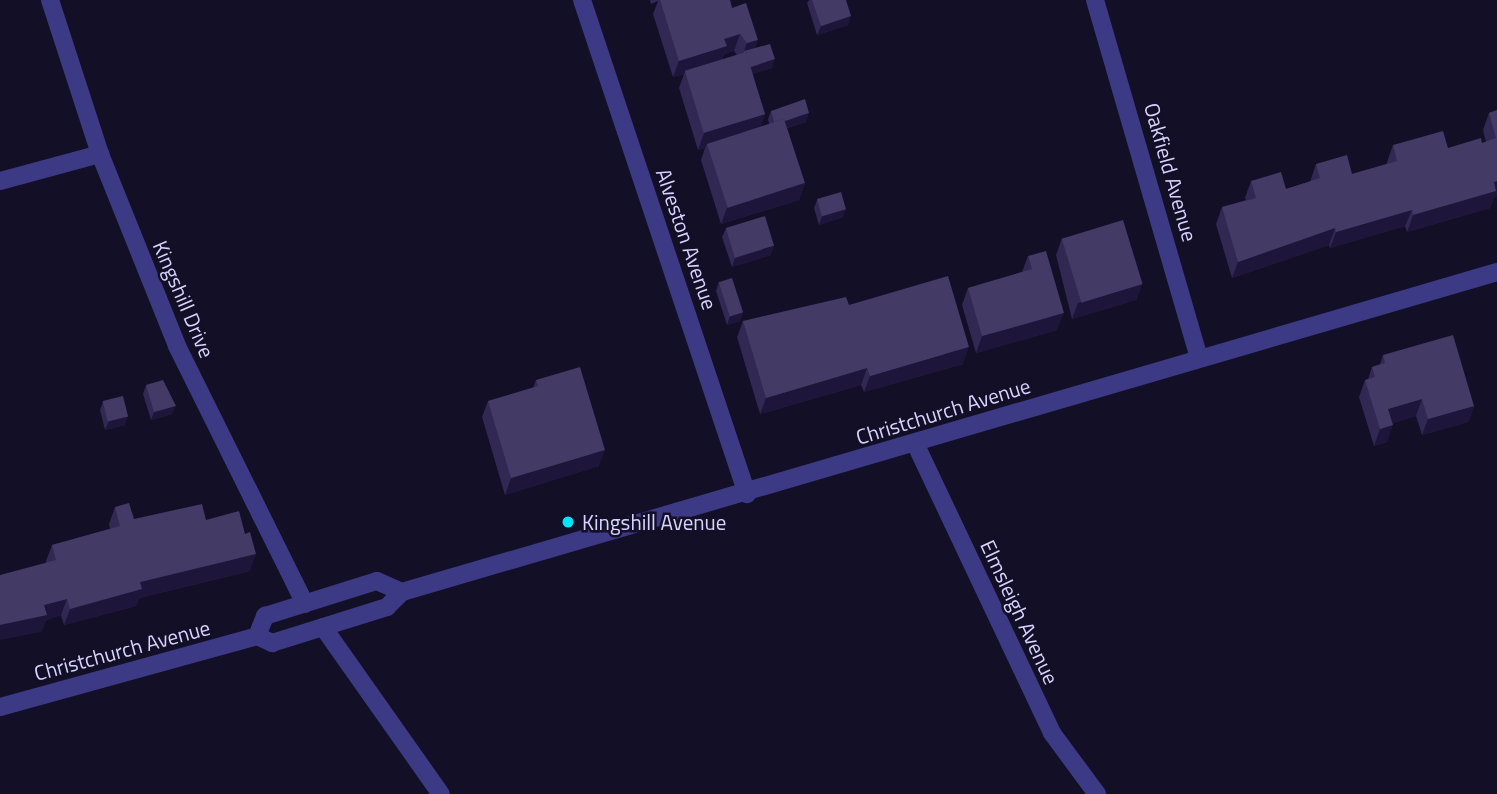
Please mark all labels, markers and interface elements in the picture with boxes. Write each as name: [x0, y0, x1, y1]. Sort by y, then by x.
street label: Oakfield Avenue: [1139, 100, 1203, 244]
street label: Alveston Avenue: [651, 165, 723, 313]
street label: Kingshill Drive: [148, 237, 220, 361]
street label: Christchurch Avenue: [853, 372, 1033, 450]
place label: Kingshill Avenue: [582, 509, 726, 535]
marker: Kingshill Avenue: [560, 514, 576, 530]
street label: Elmsleigh Avenue: [976, 536, 1064, 688]
street label: Christchurch Avenue: [31, 614, 213, 686]

